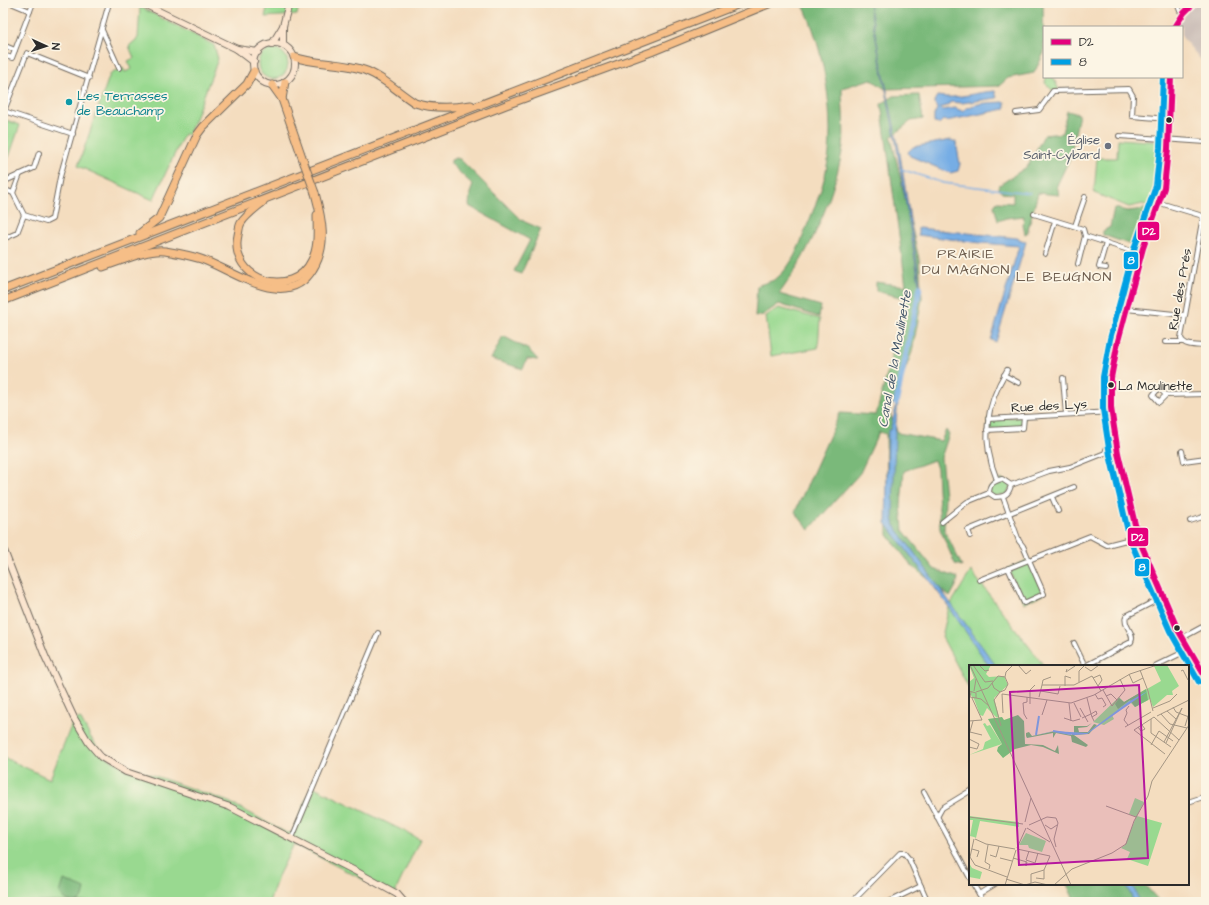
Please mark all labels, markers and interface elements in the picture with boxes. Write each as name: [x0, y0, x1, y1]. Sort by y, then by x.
north arrow: [26, 26, 66, 66]
legend: [1043, 26, 1183, 78]
text: D2: [1079, 34, 1094, 51]
text: N: [48, 43, 63, 50]
text: 8: [1079, 54, 1087, 71]
place label: Les Terrasses de Beauchamp: [77, 87, 168, 120]
marker: Les Terrasses de Beauchamp: [64, 97, 74, 107]
unlabelled marker: [1164, 115, 1174, 125]
place label: Église Saint-Cybard: [1023, 131, 1100, 165]
marker: Église Saint-Cybard: [1103, 141, 1113, 151]
line badge: D2: [1137, 221, 1160, 241]
text: D2: [1142, 224, 1156, 239]
district label: PRAIRIE DU MAGNON: [922, 244, 1010, 280]
street label: Rue des Prés: [1164, 246, 1196, 331]
line badge: 8: [1123, 251, 1139, 270]
text: 8: [1127, 253, 1135, 268]
district label: LE BEUGNON: [1016, 267, 1112, 287]
water label: Canal de la Moulinette: [873, 288, 917, 429]
place label: La Moulinette: [1118, 378, 1193, 395]
marker: La Moulinette: [1106, 380, 1116, 390]
street label: Rue des Lys: [1011, 395, 1088, 418]
line badge: D2: [1127, 527, 1149, 547]
text: D2: [1131, 530, 1145, 545]
line badge: 8: [1134, 558, 1150, 577]
text: 8: [1138, 560, 1146, 575]
unlabelled marker: [1172, 623, 1182, 633]
inset map: [969, 665, 1189, 885]

